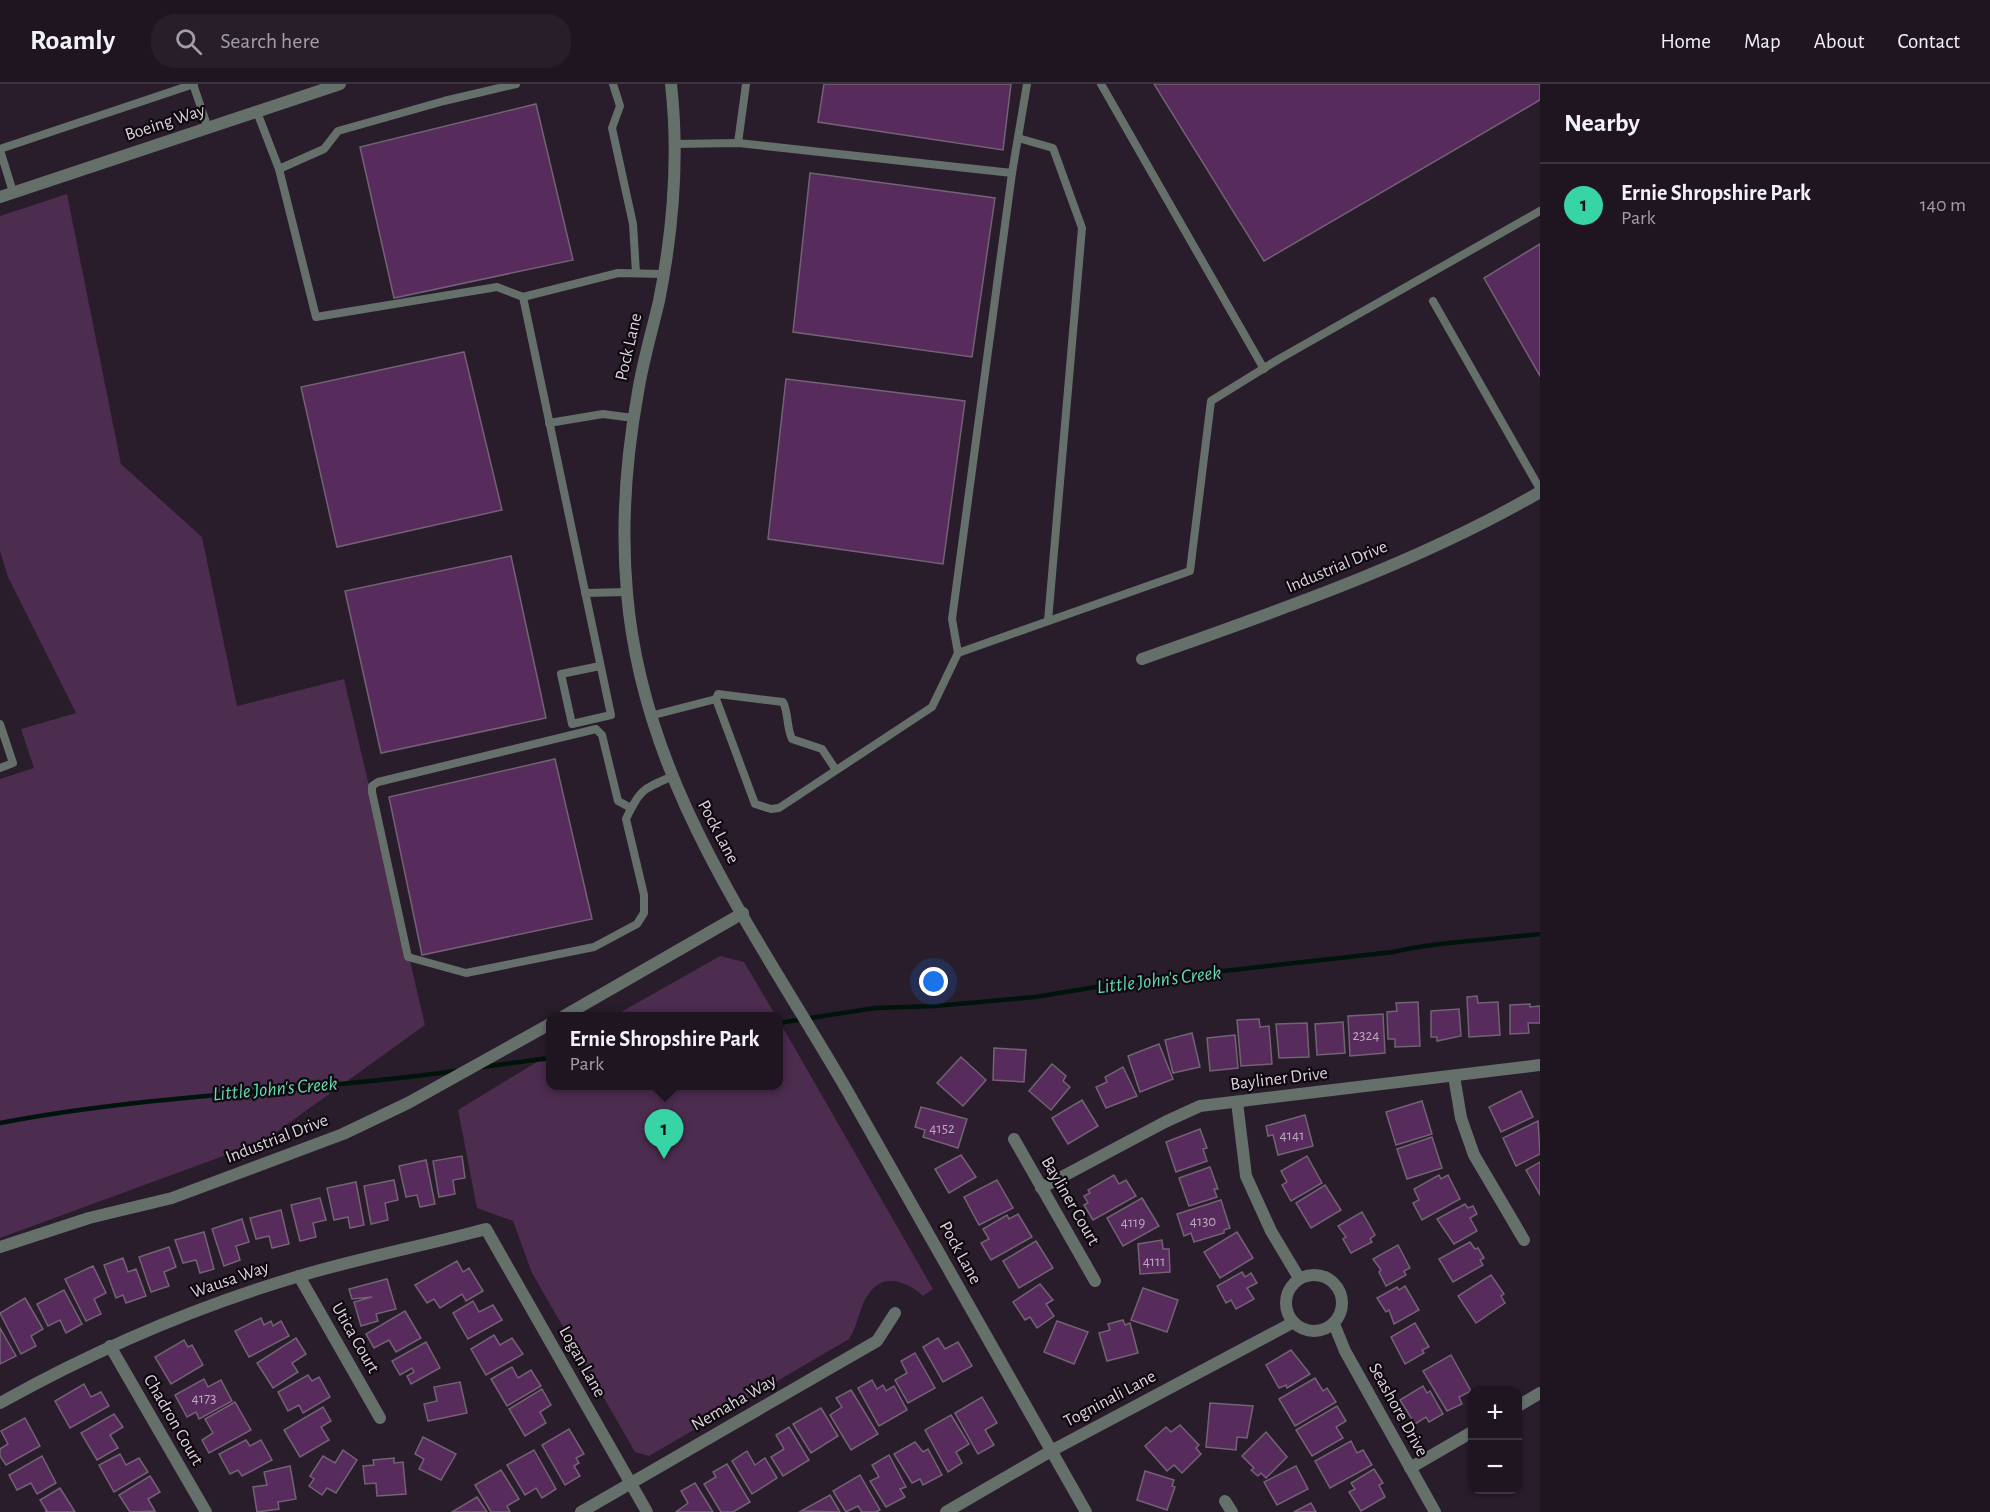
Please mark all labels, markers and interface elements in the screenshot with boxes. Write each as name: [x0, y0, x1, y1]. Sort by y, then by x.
search box: [151, 14, 571, 68]
icon: search: [172, 25, 205, 58]
text: Roamly: [30, 27, 115, 55]
text: Search here: [220, 30, 320, 52]
text: Home: [1660, 31, 1711, 52]
text: Map: [1744, 31, 1781, 52]
text: About: [1814, 31, 1864, 52]
text: Contact: [1897, 31, 1960, 52]
street label: Boeing Way: [123, 102, 207, 144]
text: Nearby: [1564, 110, 1640, 136]
text: Ernie Shropshire Park: [1621, 182, 1811, 204]
text: 1: [1580, 195, 1587, 215]
text: 140 m: [1920, 195, 1966, 215]
text: Park: [1621, 208, 1656, 228]
street label: Pock Lane: [612, 311, 646, 383]
street label: Industrial Drive: [1284, 538, 1390, 596]
street label: Pock Lane: [694, 797, 742, 867]
water label: Little John's Creek: [1096, 962, 1222, 998]
your location: [919, 967, 948, 996]
popup: [546, 1012, 783, 1090]
text: Ernie Shropshire Park: [570, 1028, 759, 1050]
house number: 2324: [1352, 1028, 1380, 1043]
text: Park: [570, 1054, 604, 1074]
street label: Bayliner Drive: [1229, 1064, 1329, 1094]
water label: Little John's Creek: [212, 1074, 338, 1104]
pin: 1: [644, 1110, 684, 1159]
street label: Industrial Drive: [223, 1111, 331, 1167]
house number: 4152: [929, 1121, 955, 1136]
house number: 4141: [1280, 1128, 1304, 1143]
street label: Bayliner Court: [1037, 1154, 1103, 1249]
house number: 4130: [1190, 1214, 1216, 1229]
house number: 4119: [1121, 1215, 1145, 1230]
street label: Pock Lane: [935, 1219, 985, 1287]
house number: 4111: [1143, 1254, 1165, 1269]
street label: Wausa Way: [189, 1258, 272, 1302]
street label: Utica Court: [328, 1300, 382, 1376]
street label: Logan Lane: [555, 1323, 609, 1401]
street label: Seashore Drive: [1365, 1360, 1431, 1460]
street label: Togninali Lane: [1061, 1367, 1159, 1431]
street label: Nemaha Way: [689, 1371, 780, 1434]
street label: Chadron Court: [140, 1372, 206, 1469]
map controls: [1468, 1386, 1522, 1494]
button: +: [1468, 1386, 1522, 1440]
house number: 4173: [192, 1391, 216, 1406]
button: −: [1468, 1440, 1522, 1494]

